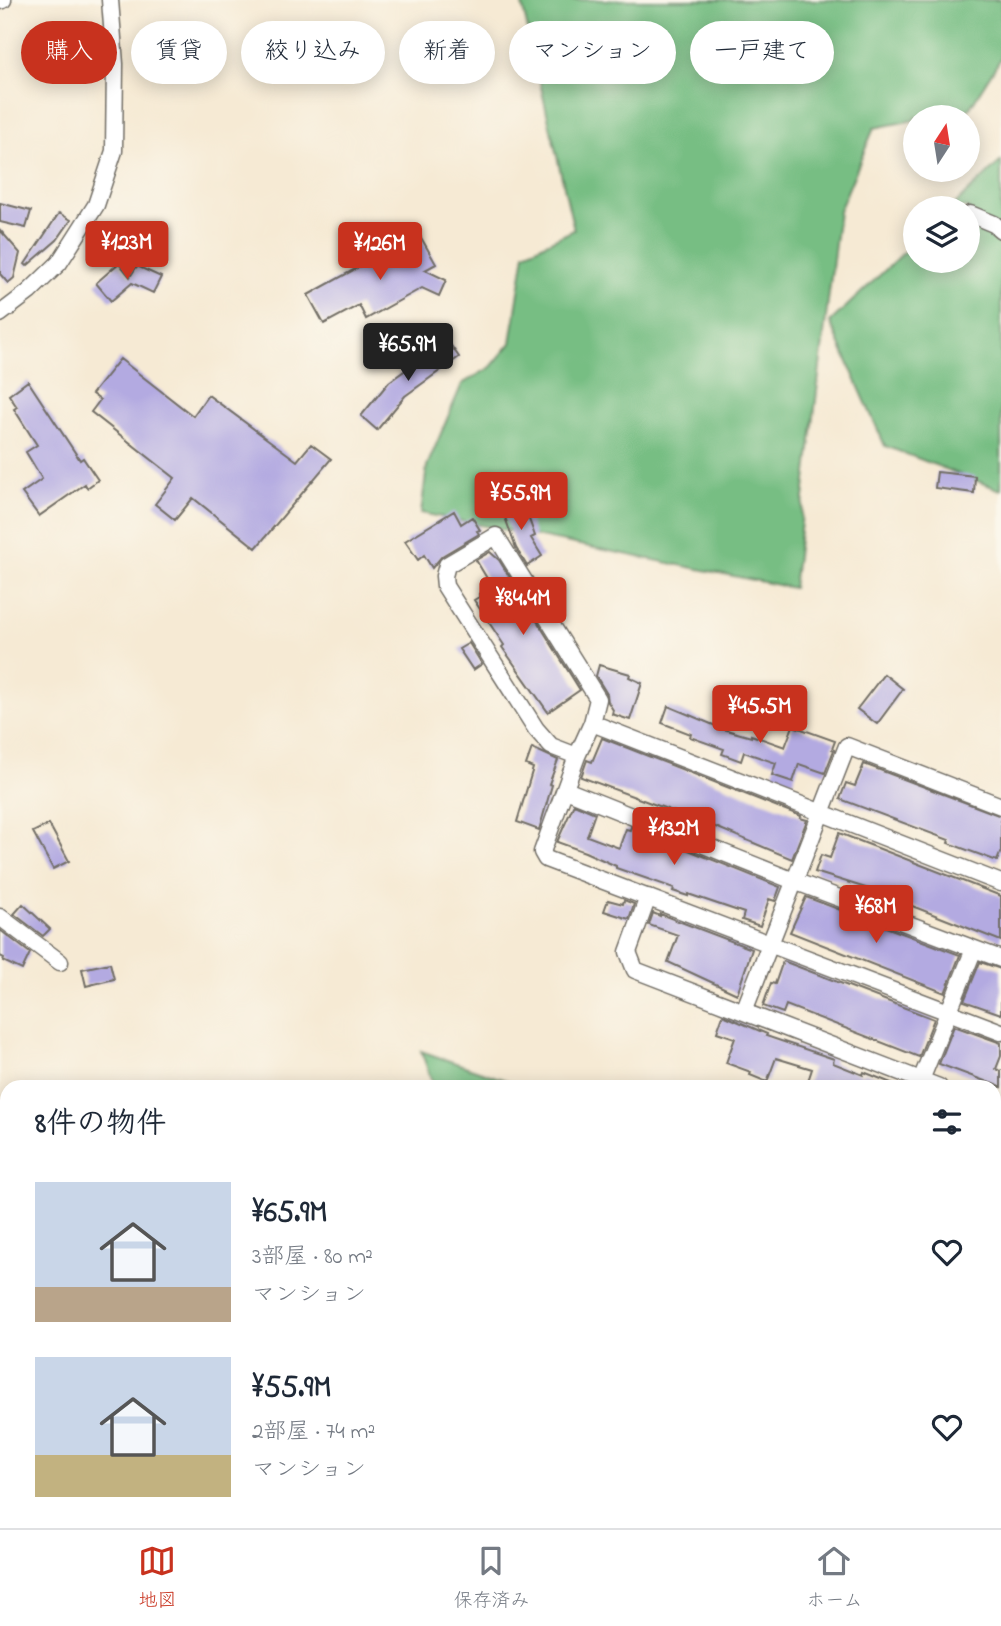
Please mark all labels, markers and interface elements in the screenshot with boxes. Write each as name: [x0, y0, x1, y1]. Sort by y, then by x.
chip: 購入: [21, 21, 117, 84]
chip: 賃貸: [131, 21, 227, 84]
chip: 絞り込み: [241, 21, 385, 84]
chip: 新着: [399, 21, 495, 84]
chip: マンション: [509, 21, 676, 84]
chip: 一戸建て: [690, 21, 834, 84]
north arrow: [903, 105, 980, 182]
map controls: [903, 105, 980, 273]
button: layers: [903, 196, 980, 273]
pin: ¥123M: [78, 222, 176, 281]
pin: ¥126M: [331, 222, 429, 282]
text: ¥123M: [101, 227, 153, 260]
text: ¥126M: [354, 228, 406, 261]
pin: ¥65.9M: [351, 324, 465, 383]
text: ¥65.9M: [379, 329, 437, 362]
pin: ¥55.9M: [464, 472, 578, 532]
text: ¥55.9M: [491, 478, 551, 511]
pin: ¥84.4M: [466, 578, 580, 637]
text: ¥84.4M: [495, 583, 551, 616]
pin: ¥45.5M: [703, 686, 817, 745]
text: ¥45.5M: [728, 691, 792, 724]
pin: ¥132M: [625, 808, 723, 867]
text: ¥132M: [648, 813, 700, 846]
pin: ¥68M: [835, 886, 917, 945]
text: ¥68M: [855, 891, 897, 924]
text: 8件の物件: [35, 1103, 166, 1147]
icon: filters: [928, 1103, 966, 1141]
text: ¥65.9M: [252, 1192, 327, 1236]
icon: home: [91, 1210, 175, 1294]
icon: heart: [928, 1233, 966, 1271]
text: 3部屋 · 80 m²: [252, 1241, 373, 1274]
text: マンション: [252, 1279, 366, 1312]
text: ¥55.9M: [252, 1367, 331, 1411]
icon: home: [91, 1385, 175, 1469]
icon: heart: [928, 1408, 966, 1446]
text: 2部屋 · 74 m²: [252, 1416, 375, 1449]
text: マンション: [252, 1454, 366, 1487]
tab: 地図: [138, 1542, 176, 1615]
tab: 保存済み: [453, 1542, 529, 1615]
tab: ホーム: [806, 1542, 863, 1615]

